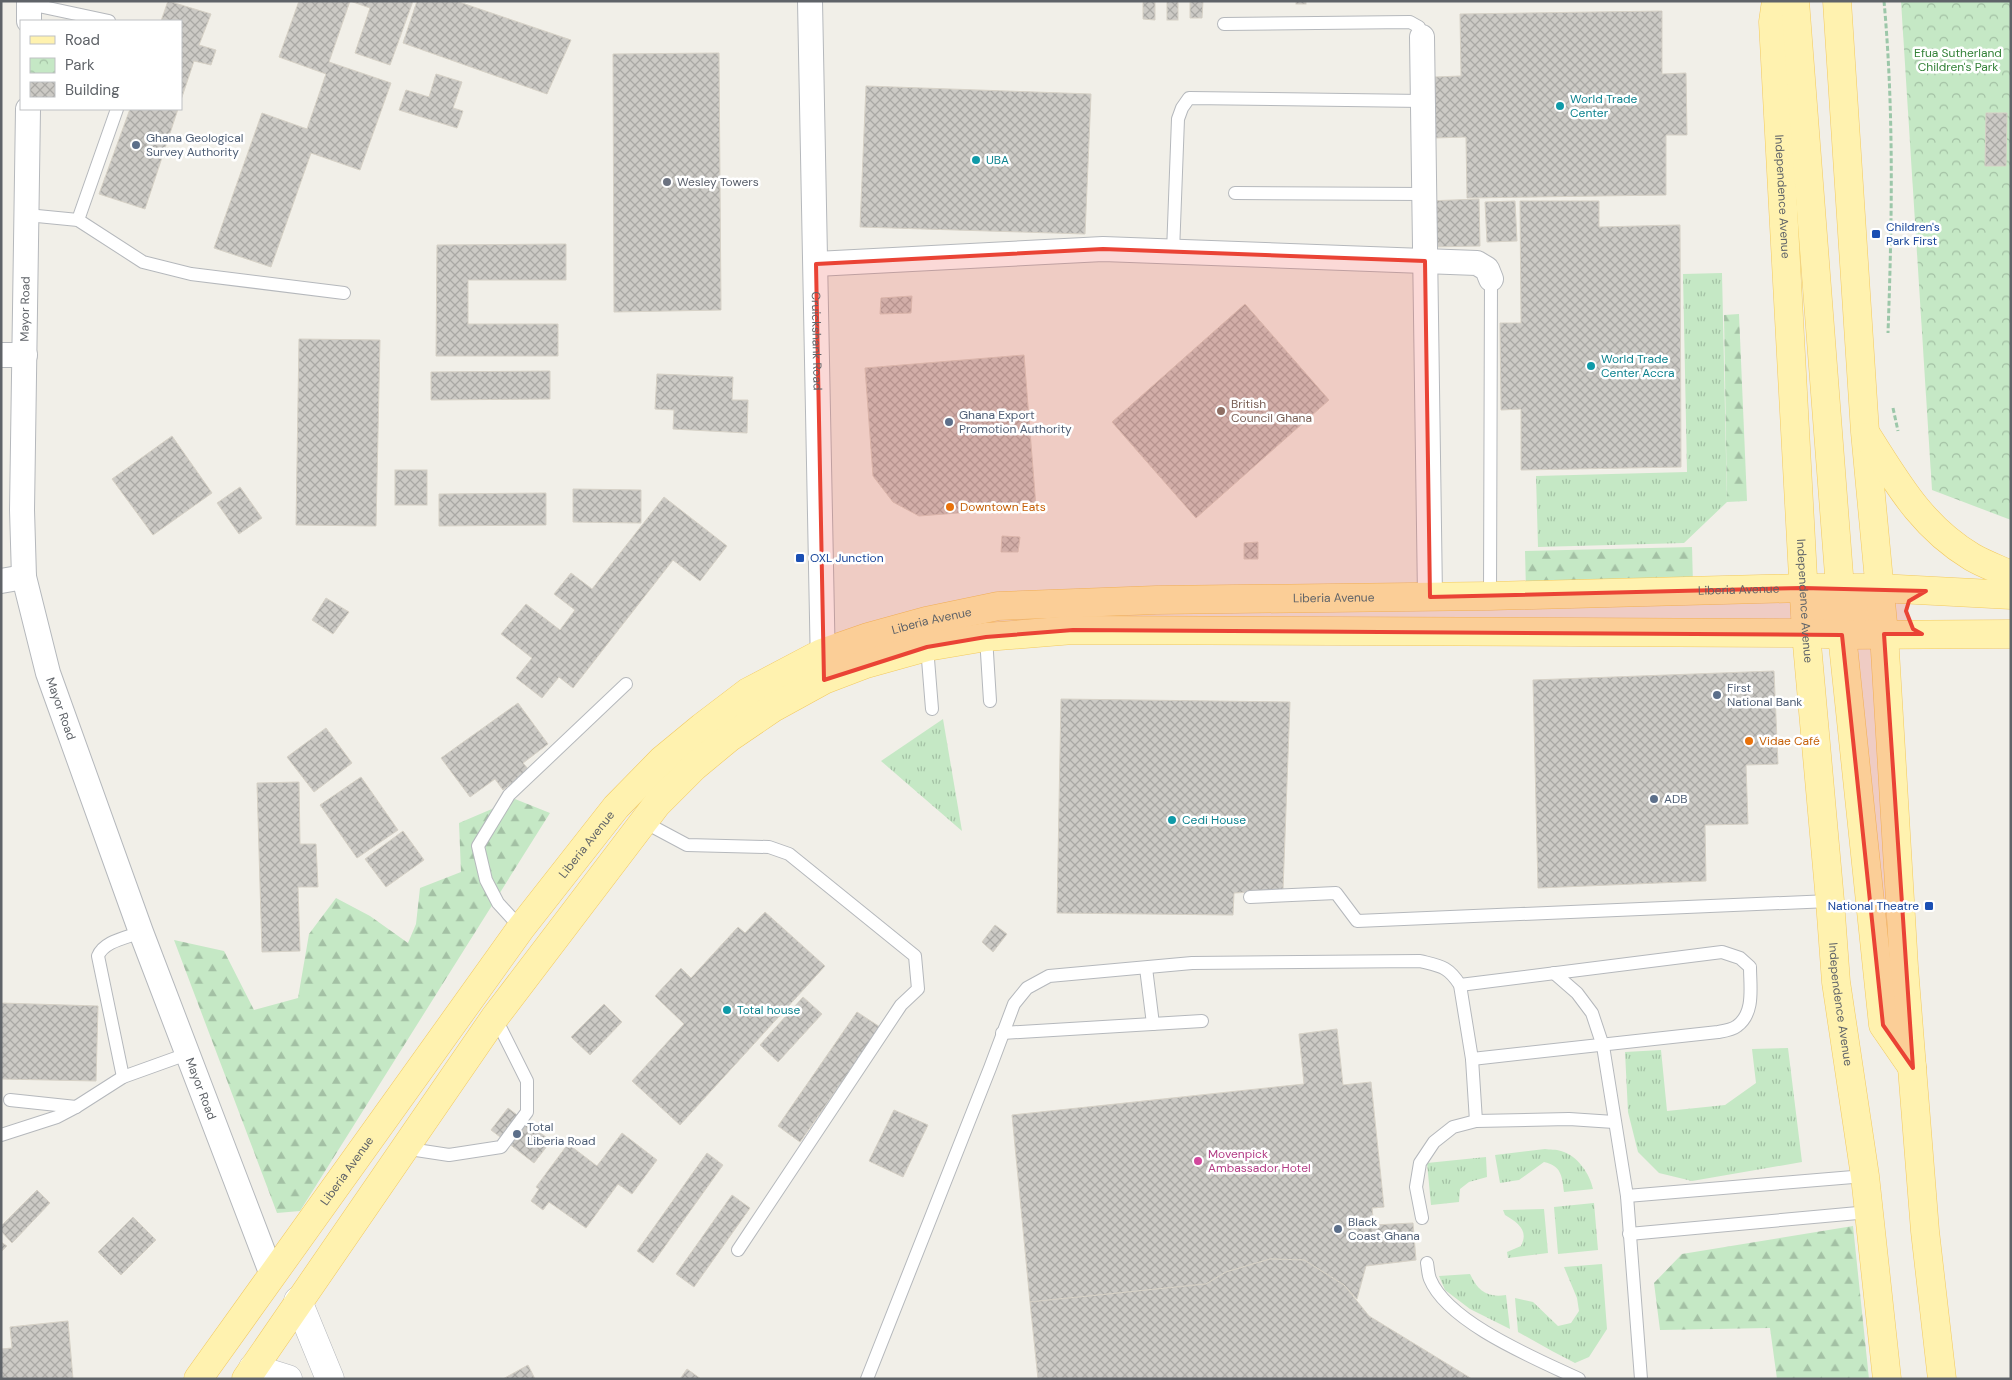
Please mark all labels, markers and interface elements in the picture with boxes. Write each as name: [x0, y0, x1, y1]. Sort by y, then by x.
legend: [20, 20, 182, 110]
text: Road: [65, 30, 100, 50]
park label: Efua Sutherland Children's Park: [1914, 45, 2002, 75]
text: Park: [65, 55, 95, 75]
text: Building: [65, 80, 120, 100]
place label: World Trade Center: [1570, 91, 1637, 121]
marker: World Trade Center: [1554, 100, 1566, 112]
place label: Ghana Geological Survey Authority: [146, 130, 243, 160]
street label: Independence Avenue: [1771, 134, 1794, 259]
marker: Ghana Geological Survey Authority: [130, 139, 142, 151]
place label: UBA: [986, 152, 1009, 168]
marker: UBA: [970, 154, 982, 166]
place label: Wesley Towers: [677, 174, 759, 190]
marker: Wesley Towers: [661, 176, 673, 188]
place label: Children's Park First: [1886, 219, 1940, 249]
marker: Children's Park First: [1870, 228, 1882, 240]
street label: Mayor Road: [16, 276, 34, 342]
street label: Cruickshank Road: [808, 291, 826, 391]
place label: World Trade Center Accra: [1601, 351, 1675, 381]
marker: World Trade Center Accra: [1585, 360, 1597, 372]
place label: British Council Ghana: [1231, 396, 1312, 426]
marker: British Council Ghana: [1215, 405, 1227, 417]
place label: Ghana Export Promotion Authority: [959, 407, 1072, 437]
marker: Ghana Export Promotion Authority: [943, 416, 955, 428]
place label: Downtown Eats: [960, 499, 1046, 515]
marker: Downtown Eats: [944, 501, 956, 513]
street label: Independence Avenue: [1793, 538, 1817, 664]
place label: OXL Junction: [810, 550, 884, 566]
marker: OXL Junction: [794, 552, 806, 564]
street label: Liberia Avenue: [1698, 581, 1780, 599]
street label: Liberia Avenue: [1293, 589, 1375, 606]
street label: Liberia Avenue: [890, 604, 973, 638]
street label: Mayor Road: [42, 675, 79, 742]
place label: First National Bank: [1727, 680, 1802, 710]
marker: First National Bank: [1711, 689, 1723, 701]
place label: Vidae Café: [1759, 733, 1820, 749]
marker: Vidae Café: [1743, 735, 1755, 747]
place label: ADB: [1664, 791, 1687, 807]
marker: ADB: [1648, 793, 1660, 805]
street label: Liberia Avenue: [555, 807, 618, 881]
place label: Cedi House: [1182, 812, 1246, 828]
marker: Cedi House: [1166, 814, 1178, 826]
place label: National Theatre: [1828, 898, 1919, 914]
marker: National Theatre: [1923, 900, 1935, 912]
street label: Independence Avenue: [1825, 942, 1856, 1067]
place label: Total house: [737, 1002, 801, 1018]
marker: Total house: [721, 1004, 733, 1016]
street label: Mayor Road: [182, 1055, 220, 1122]
place label: Total Liberia Road: [527, 1119, 596, 1149]
marker: Total Liberia Road: [511, 1128, 523, 1140]
street label: Liberia Avenue: [317, 1133, 377, 1209]
place label: Movenpick Ambassador Hotel: [1208, 1146, 1311, 1176]
marker: Movenpick Ambassador Hotel: [1192, 1155, 1204, 1167]
place label: Black Coast Ghana: [1348, 1214, 1420, 1244]
marker: Black Coast Ghana: [1332, 1223, 1344, 1235]

